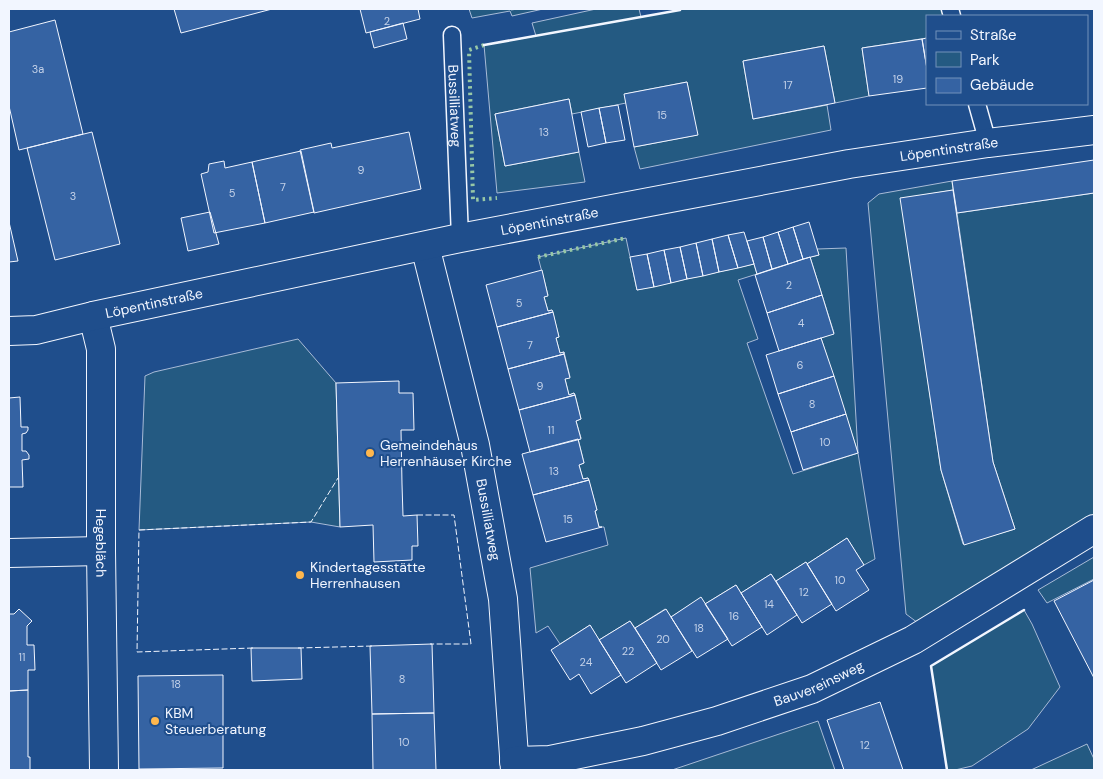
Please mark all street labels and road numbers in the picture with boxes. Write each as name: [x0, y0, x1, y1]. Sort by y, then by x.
street label: Bussilliatweg: [444, 64, 465, 148]
street label: Löpentinstraße: [899, 133, 999, 165]
street label: Löpentinstraße: [499, 203, 600, 239]
street label: Löpentinstraße: [104, 284, 204, 322]
street label: Bussilliatweg: [472, 477, 505, 562]
street label: Hegebläch: [92, 509, 110, 577]
street label: Bauvereinsweg: [771, 656, 867, 710]

